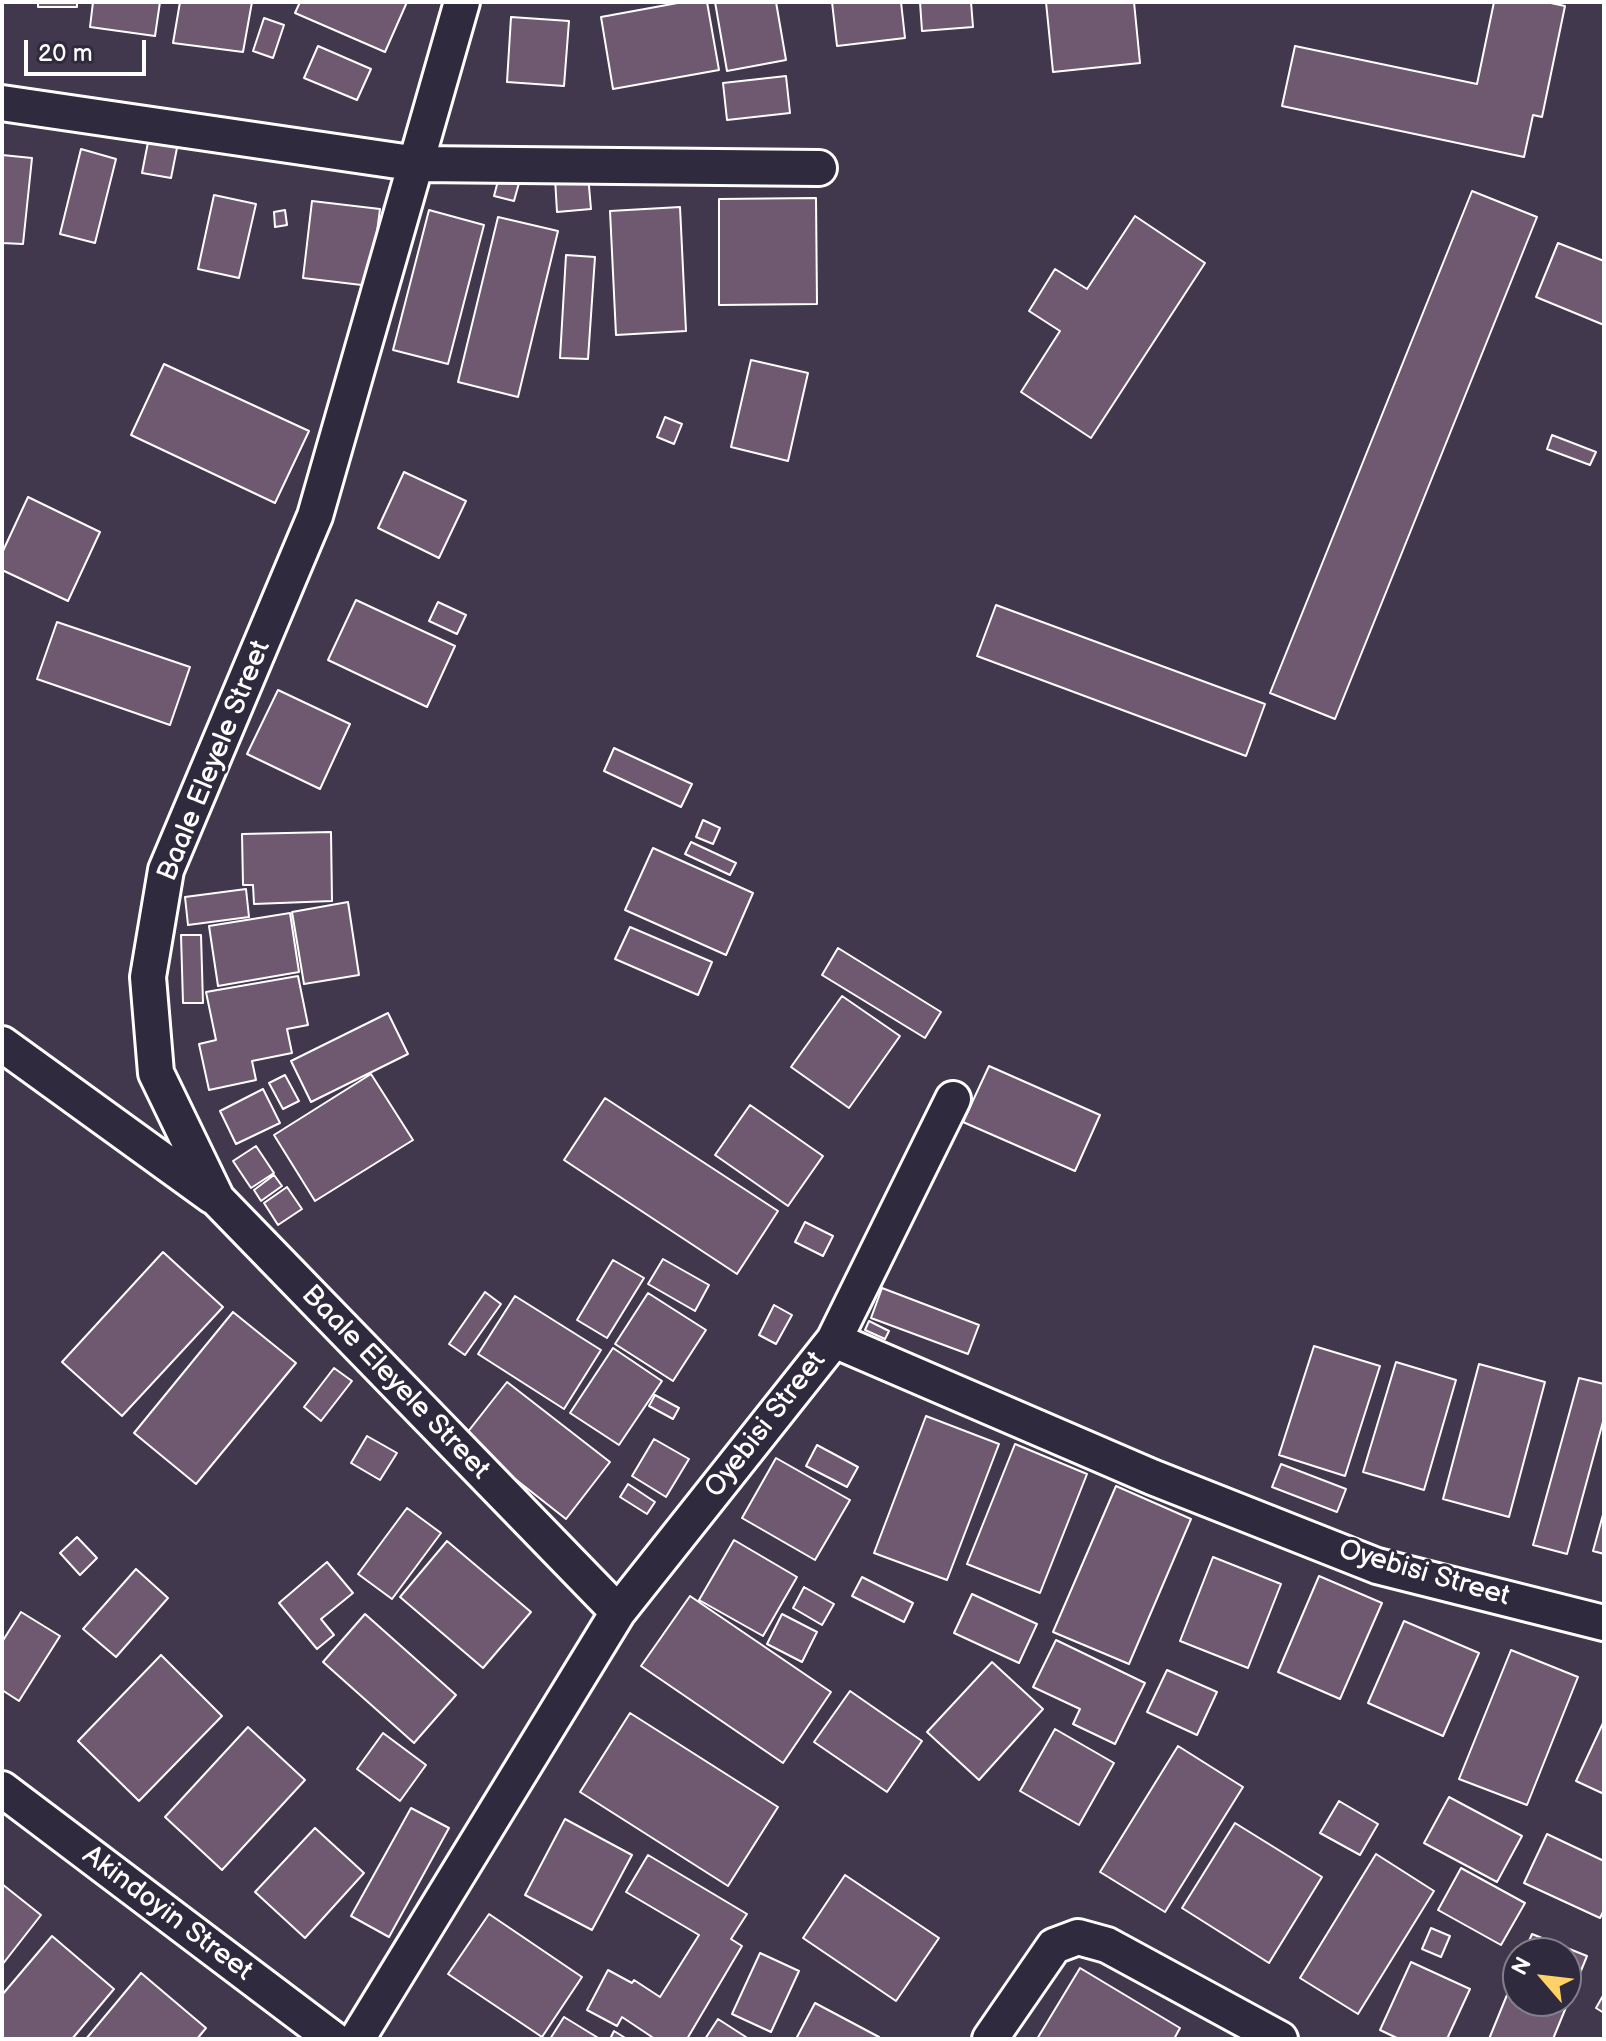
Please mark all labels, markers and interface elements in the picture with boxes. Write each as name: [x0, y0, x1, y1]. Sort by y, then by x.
scale bar: [28, 24, 150, 74]
text: 20 m: [38, 39, 93, 68]
street label: Baale Eleyele Street: [151, 636, 279, 886]
street label: Baale Eleyele Street: [294, 1279, 496, 1487]
street label: Oyebisi Street: [699, 1345, 833, 1505]
street label: Oyebisi Street: [1335, 1534, 1513, 1614]
street label: Akindoyin Street: [75, 1839, 259, 1989]
north arrow: [1502, 1937, 1582, 2017]
text: N: [1506, 1953, 1538, 1980]

